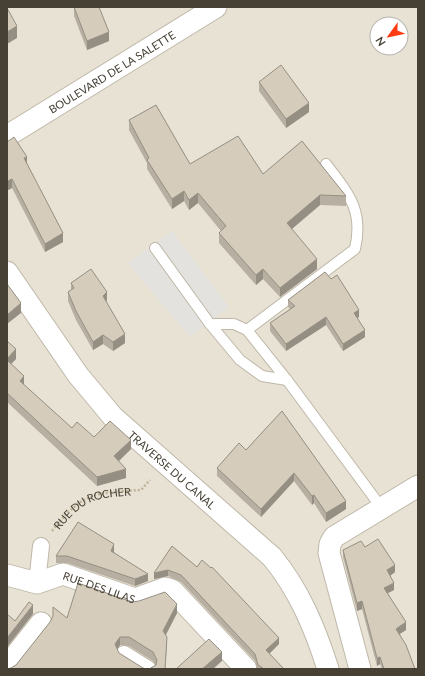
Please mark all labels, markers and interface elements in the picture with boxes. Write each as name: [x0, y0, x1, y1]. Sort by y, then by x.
north arrow: [369, 16, 409, 56]
street label: BOULEVARD DE LA SALETTE: [46, 27, 177, 115]
text: N: [372, 35, 388, 49]
street label: TRAVERSE DU CANAL: [126, 428, 219, 511]
street label: RUE DU ROCHER: [50, 484, 131, 531]
street label: RUE DES LILAS: [62, 568, 137, 605]

